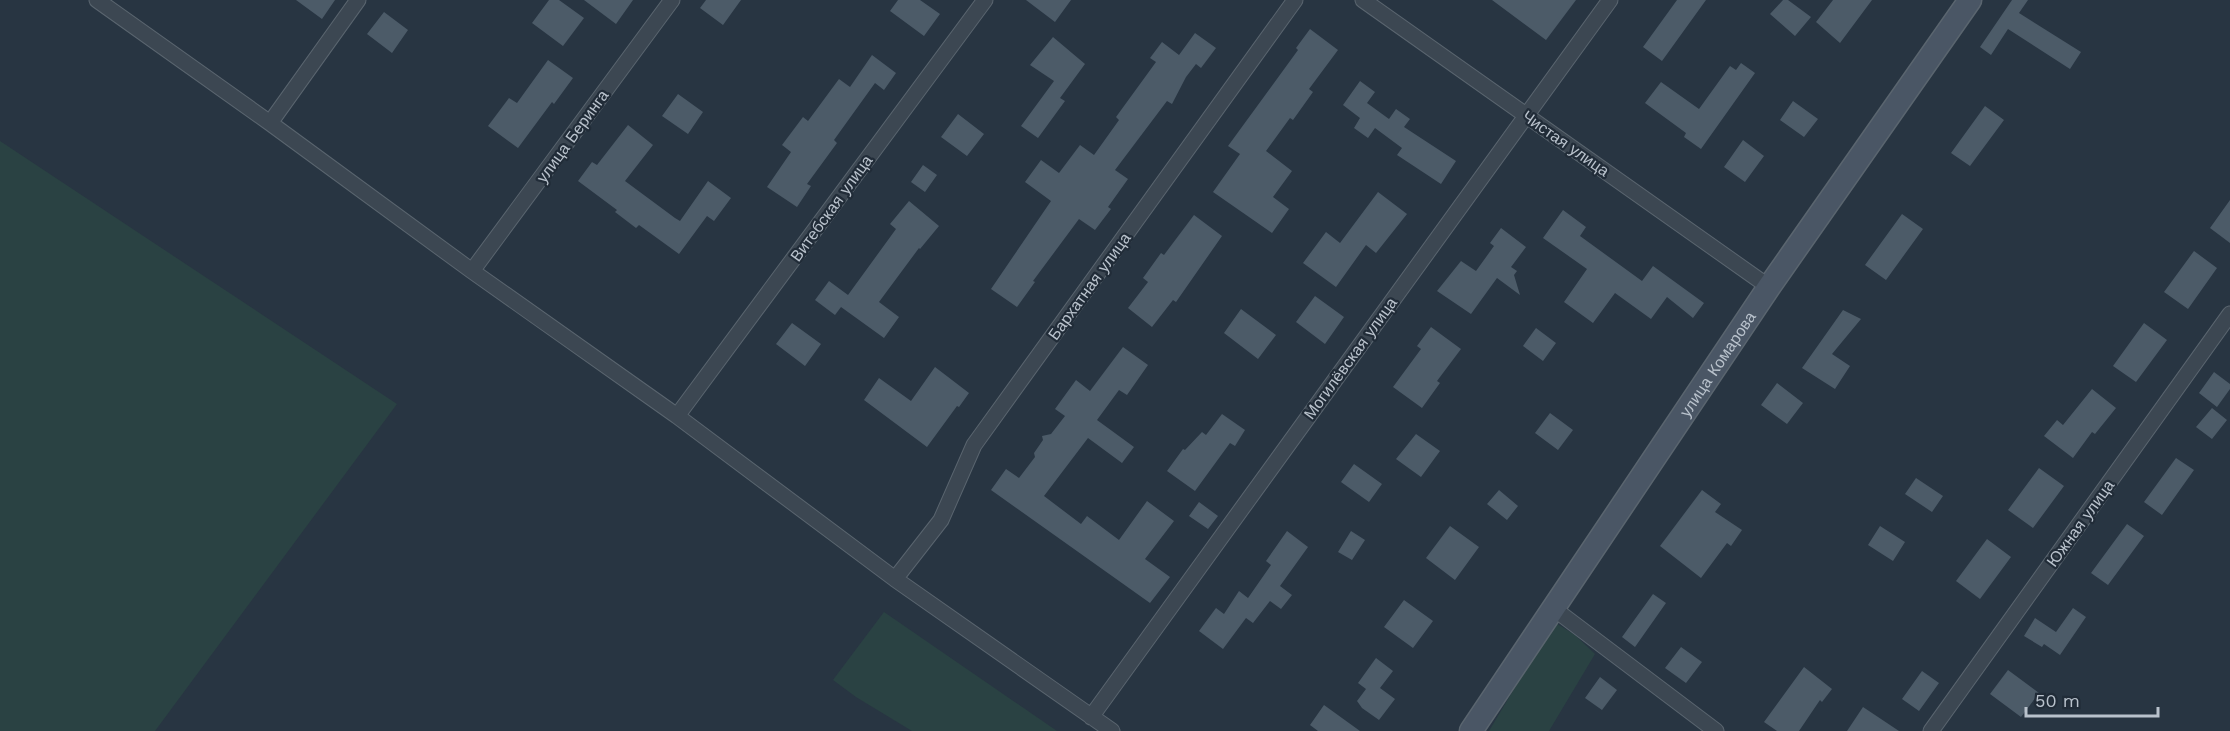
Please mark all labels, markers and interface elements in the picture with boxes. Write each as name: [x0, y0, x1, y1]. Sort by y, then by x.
street label: улица Беринга: [532, 86, 612, 186]
street label: Чистая улица: [1519, 106, 1613, 180]
street label: Витебская улица: [786, 151, 876, 265]
street label: Бархатная улица: [1044, 229, 1135, 344]
street label: Могилёвская улица: [1300, 294, 1401, 423]
street label: улица Комарова: [1676, 308, 1760, 420]
street label: Южная улица: [2043, 476, 2118, 570]
scale bar: [2026, 680, 2158, 718]
text: 50 m: [2035, 690, 2080, 711]

